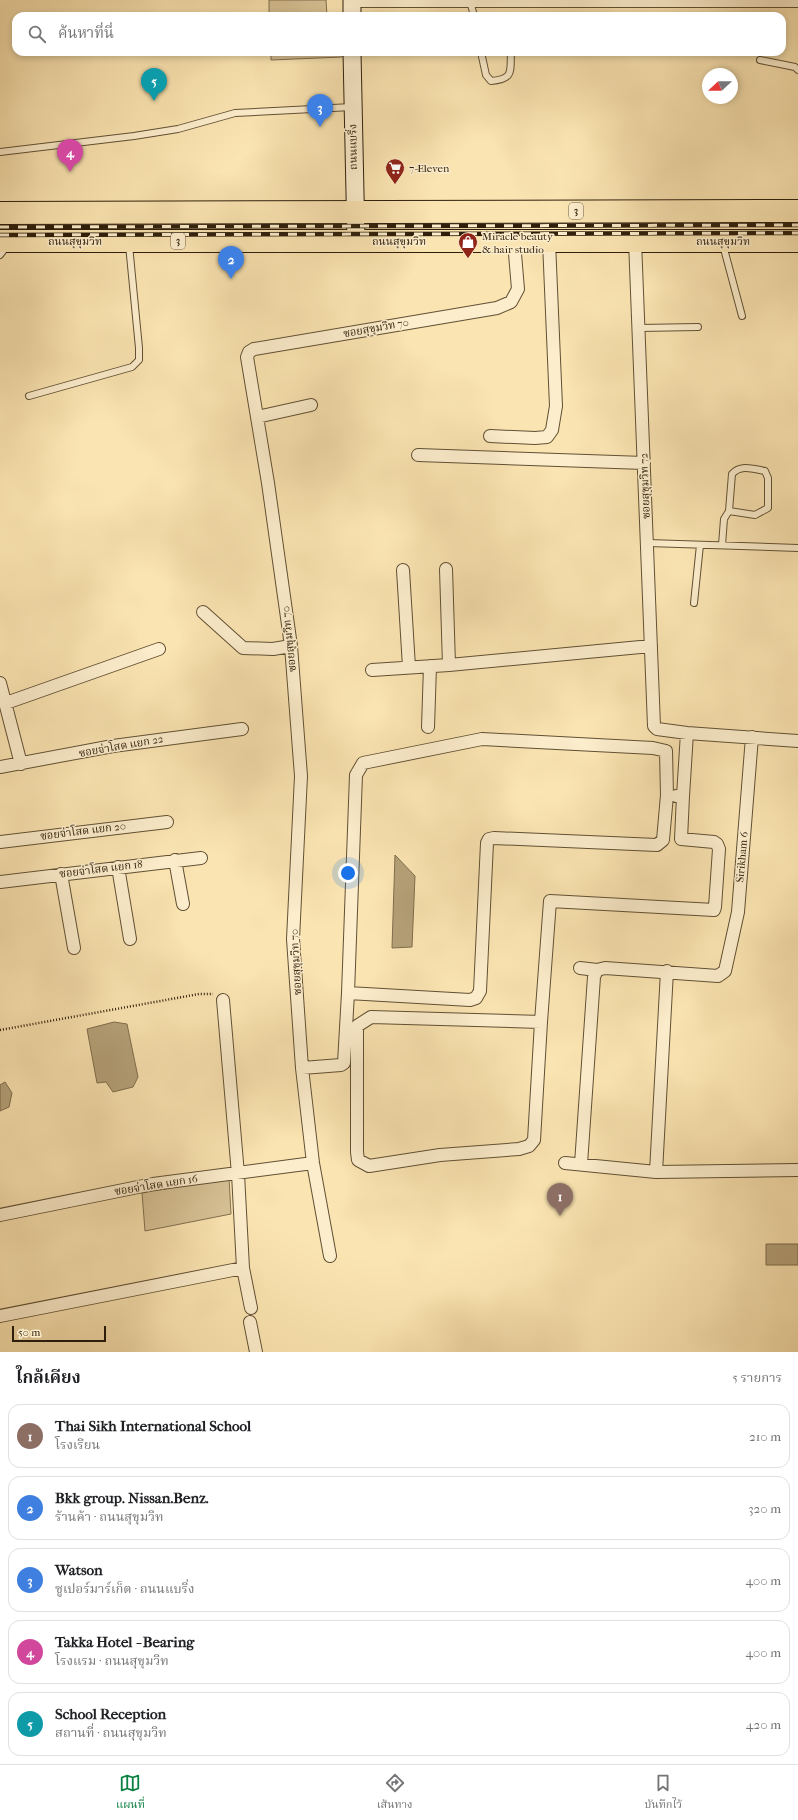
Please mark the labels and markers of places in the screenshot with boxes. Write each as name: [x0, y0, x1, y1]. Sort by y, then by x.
pin: 5: [141, 68, 167, 101]
pin: 3: [307, 94, 333, 127]
pin: 4: [57, 139, 83, 172]
supermarket icon: 7-Eleven: [384, 157, 406, 185]
place label: 7-Eleven: [409, 162, 450, 175]
place label: Miracle beauty & hair studio: [482, 230, 554, 256]
shop icon: Miracle beauty & hair studio: [457, 231, 479, 259]
pin: 2: [218, 246, 244, 279]
pin: 1: [547, 1183, 573, 1216]

